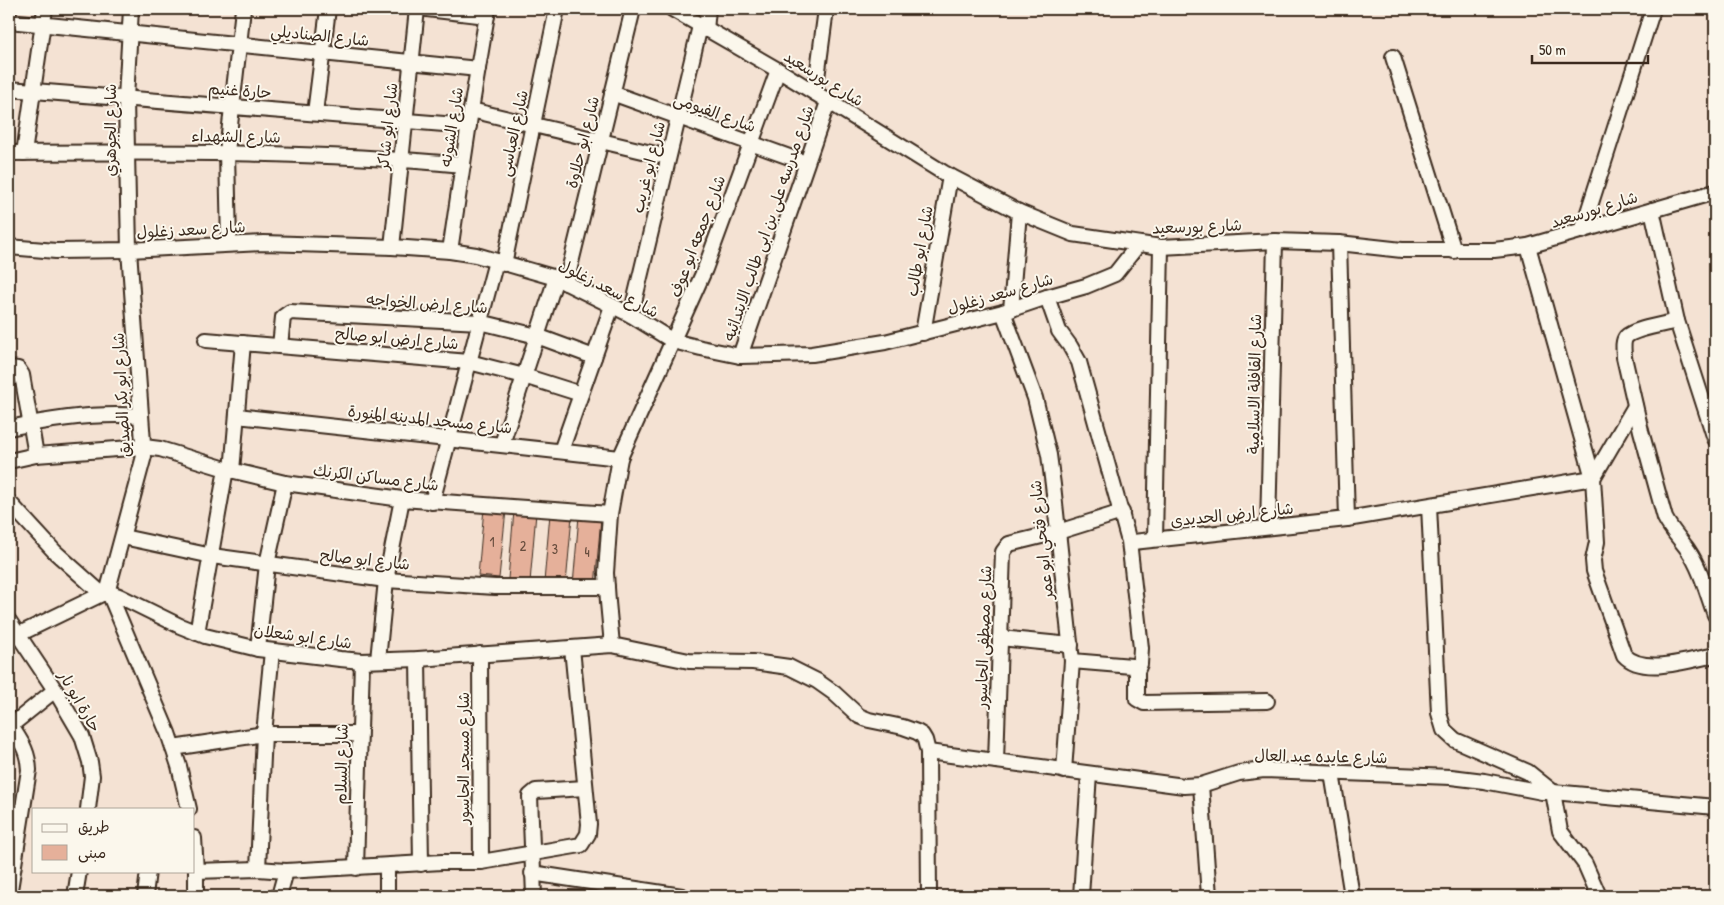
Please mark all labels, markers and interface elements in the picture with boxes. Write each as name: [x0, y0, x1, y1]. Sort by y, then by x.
street label: شارع الصناديلي: [269, 19, 370, 55]
scale bar: [1532, 32, 1648, 64]
text: 50 m: [1539, 39, 1566, 60]
street label: شارع بورسعيد: [779, 45, 868, 112]
street label: حارة غنيم: [207, 77, 273, 105]
street label: شارع ابو شاكر: [371, 81, 403, 173]
street label: شارع الجوهري: [99, 84, 122, 176]
street label: شارع الشونه: [434, 85, 469, 169]
street label: شارع الفيومى: [670, 87, 759, 138]
street label: شارع العباسى: [493, 88, 534, 178]
street label: شارع ابو حلاوة: [560, 94, 605, 191]
street label: شارع مدرسه على بن ابى طالب الابتدائيه: [717, 102, 820, 344]
street label: شارع ابو غريب: [626, 119, 671, 215]
street label: شارع الشهداء: [191, 124, 281, 149]
street label: شارع جمعه ابو عوف: [664, 172, 731, 301]
street label: شارع بورسعيد: [1548, 185, 1641, 234]
street label: شارع ابو طالب: [900, 204, 939, 298]
street label: شارع بورسعيد: [1152, 213, 1242, 240]
street label: شارع سعد زغلول: [136, 215, 246, 244]
street label: شارع سعد زغلول: [555, 253, 663, 323]
street label: شارع سعد زغلول: [944, 267, 1056, 320]
street label: شارع ارض الخواجه: [365, 288, 488, 319]
street label: شارع القافلة الاسلامية: [1242, 314, 1267, 454]
street label: شارع ارض ابو صالح: [334, 322, 460, 355]
street label: شارع ابو بكر الصديق: [107, 332, 136, 458]
street label: شارع مسجد المدينه المنورة: [347, 399, 513, 440]
street label: شارع مساكن الكرنك: [312, 458, 440, 497]
street label: شارع فتحي ابو عمر: [1024, 479, 1062, 603]
street label: شارع ارض الحديدى: [1169, 497, 1295, 532]
house number: 1: [489, 532, 495, 551]
house number: 2: [520, 536, 527, 555]
house number: 3: [552, 539, 558, 558]
house number: 4: [584, 542, 590, 561]
street label: شارع ابو صالح: [319, 543, 411, 576]
street label: شارع مصطفى الجاسور: [969, 565, 997, 711]
street label: شارع ابو شعلان: [252, 618, 353, 655]
street label: حارة ابو نار: [53, 665, 107, 736]
street label: شارع مسجد الجاسور: [452, 692, 475, 826]
street label: شارع السلام: [329, 723, 355, 805]
street label: شارع عايده عبد العال: [1254, 744, 1388, 769]
legend: [32, 808, 195, 872]
text: طريق: [78, 816, 110, 837]
text: مبنى: [78, 842, 106, 863]

